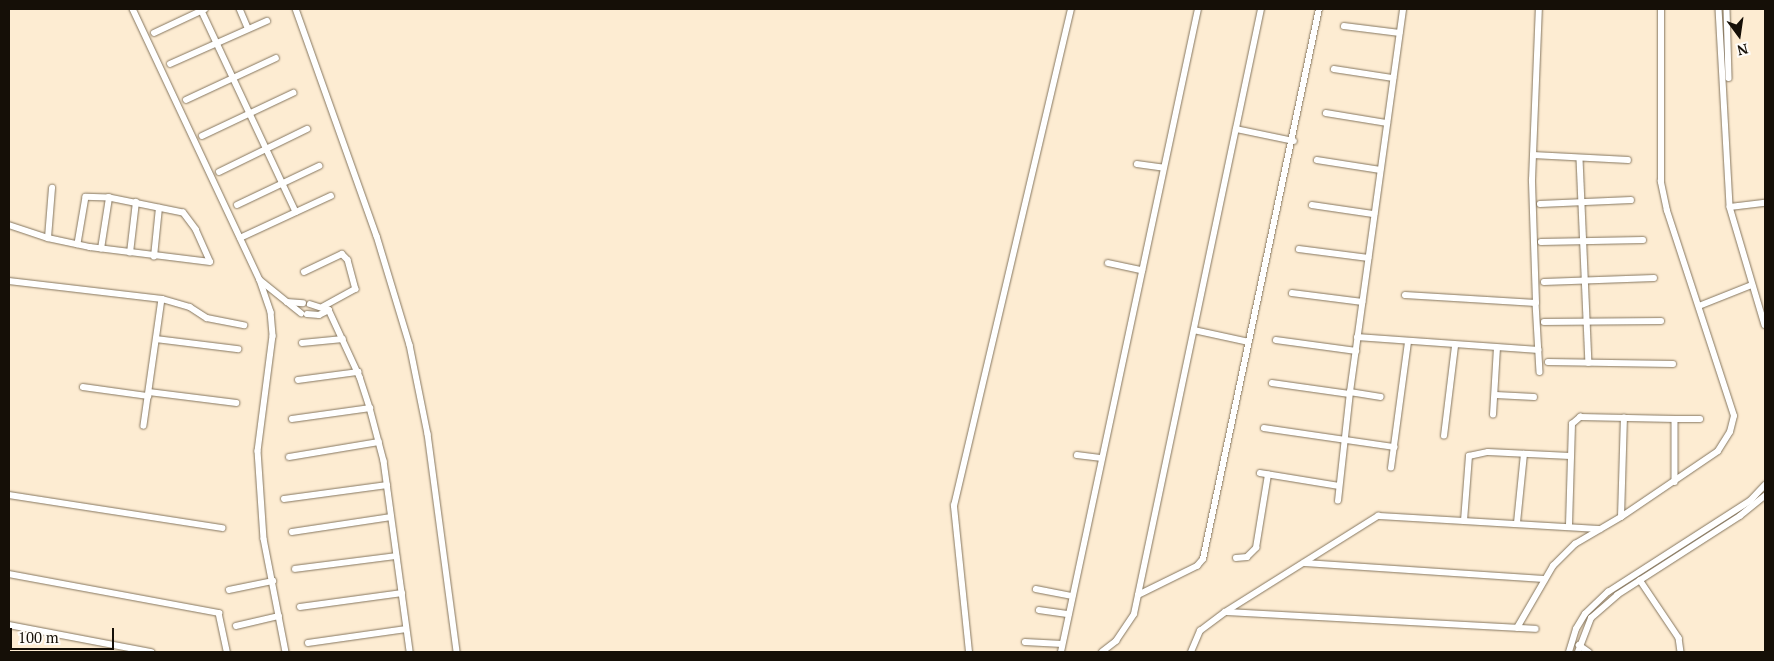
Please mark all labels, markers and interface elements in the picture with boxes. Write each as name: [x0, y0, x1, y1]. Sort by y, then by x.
north arrow: [1714, 10, 1764, 60]
text: N: [1735, 40, 1750, 61]
scale bar: [12, 618, 116, 650]
text: 100 m: [18, 627, 59, 647]

